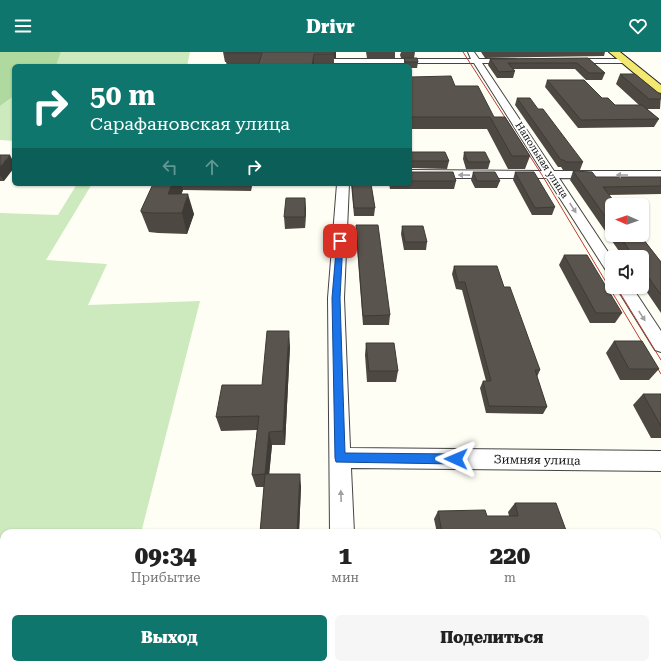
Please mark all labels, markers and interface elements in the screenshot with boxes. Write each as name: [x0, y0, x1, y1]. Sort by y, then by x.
icon: menu: [12, 15, 34, 37]
icon: heart: [627, 15, 649, 37]
text: Drivr: [306, 16, 355, 37]
text: 50 m: [90, 79, 155, 112]
icon: right: [24, 80, 76, 132]
text: Сарафановская улица: [90, 113, 290, 134]
street label: Напольная улица: [513, 120, 571, 201]
icon: left: [159, 156, 181, 178]
icon: ahead: [201, 156, 223, 178]
icon: right: [243, 156, 265, 178]
one-way arrow: [457, 172, 470, 178]
one-way arrow: [615, 172, 628, 178]
north arrow: [605, 198, 649, 242]
map controls: [605, 198, 649, 294]
one-way arrow: [569, 203, 577, 213]
pin: [323, 224, 357, 258]
icon: arrive: [329, 230, 351, 252]
button: sound: [605, 250, 649, 294]
one-way arrow: [639, 310, 646, 322]
position arrow: [435, 438, 477, 480]
street label: Зимняя улица: [493, 452, 581, 468]
one-way arrow: [338, 489, 344, 502]
text: 09:34: [135, 542, 197, 570]
text: 1: [338, 542, 352, 570]
text: 220: [490, 542, 530, 570]
text: Прибытие: [131, 570, 201, 585]
text: мин: [331, 570, 359, 585]
text: m: [504, 570, 516, 585]
button: Выход: [12, 615, 327, 661]
button: Поделиться: [335, 615, 649, 661]

